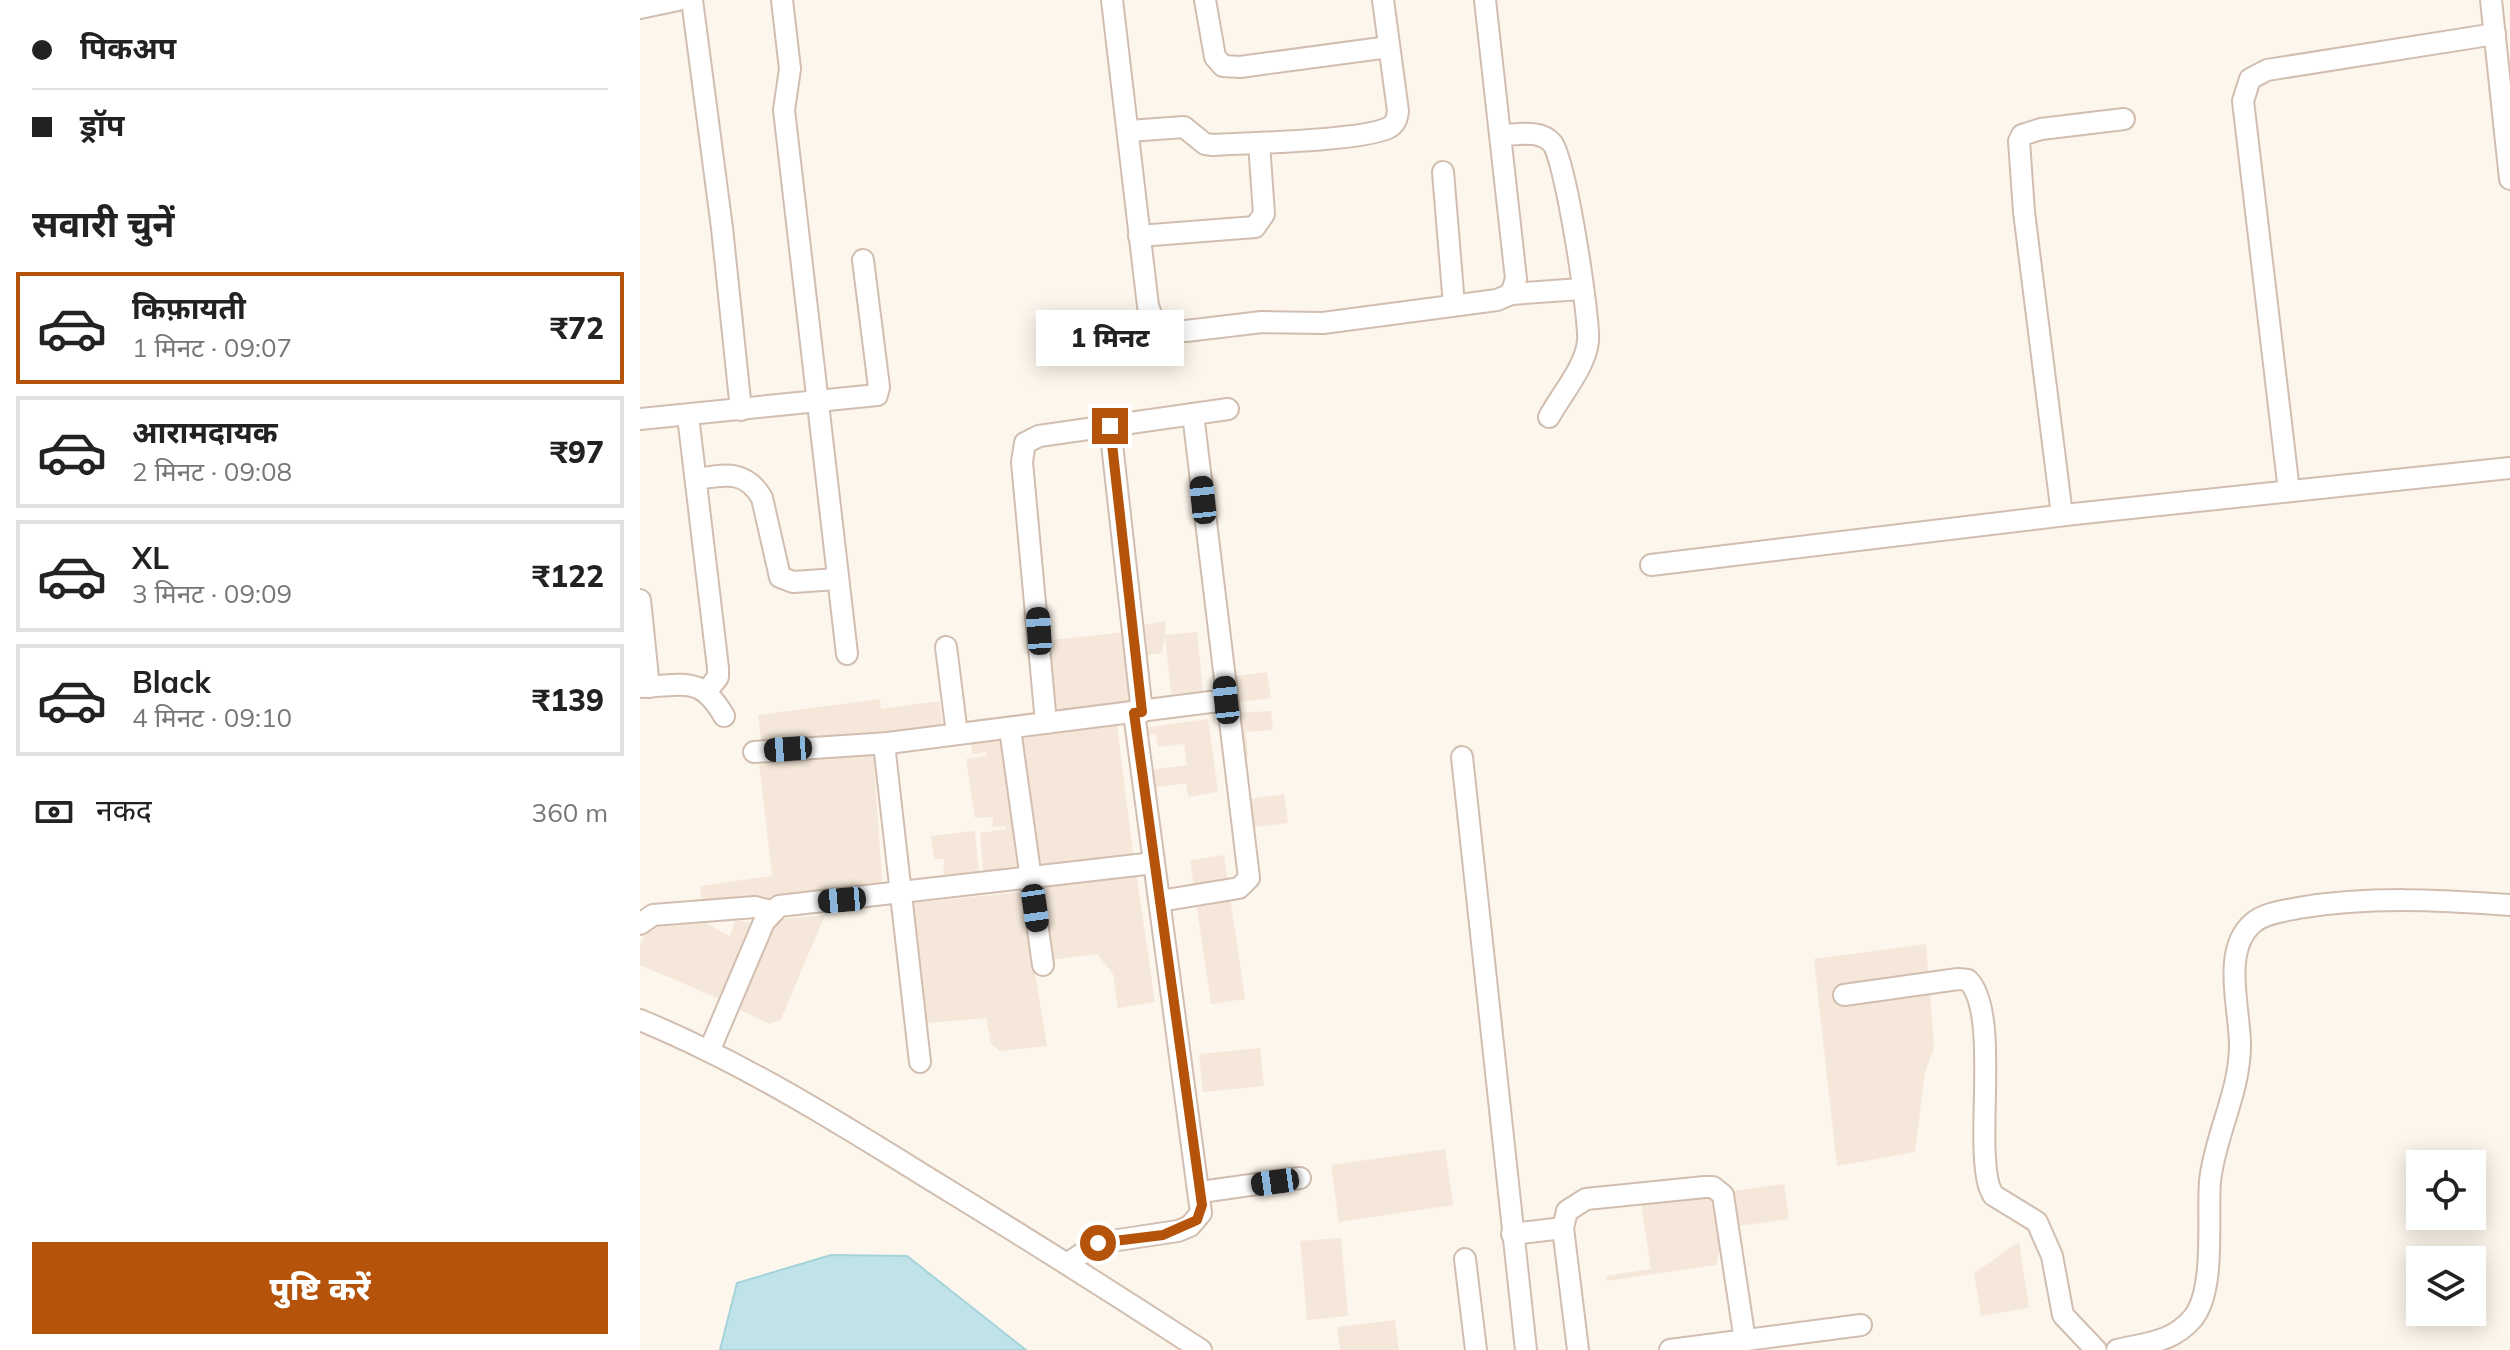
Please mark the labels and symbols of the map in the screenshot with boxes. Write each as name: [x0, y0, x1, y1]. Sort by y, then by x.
callout: 1 मिनट: [1036, 310, 1184, 366]
route end: [1092, 408, 1128, 444]
car: [1189, 475, 1217, 525]
car: [1025, 606, 1053, 656]
car: [1212, 675, 1240, 725]
car: [763, 735, 813, 763]
car: [1020, 883, 1050, 933]
car: [817, 886, 867, 914]
car: [1250, 1167, 1300, 1197]
route start: [1080, 1225, 1116, 1261]

